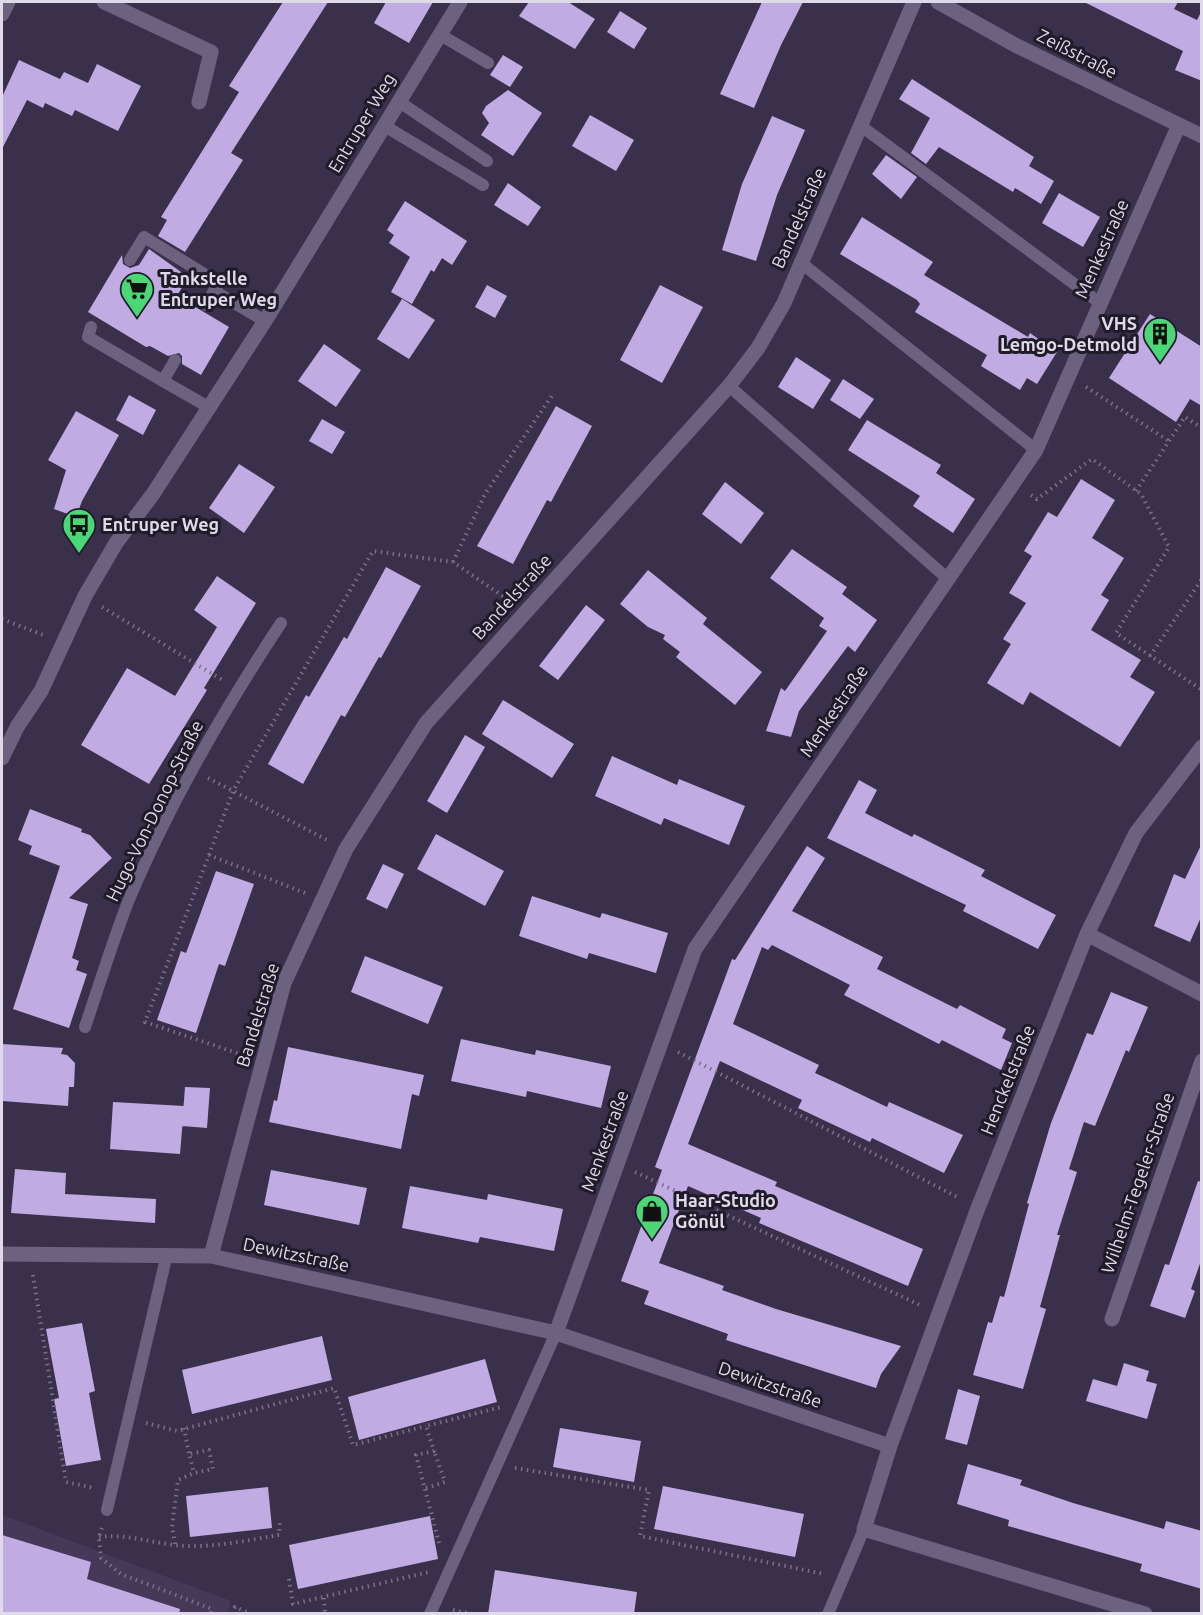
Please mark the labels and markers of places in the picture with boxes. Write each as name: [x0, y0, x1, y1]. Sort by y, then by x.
place label: Tankstelle Entruper Weg: [160, 268, 277, 309]
supermarket icon: Tankstelle Entruper Weg: [119, 271, 155, 318]
place label: VHS Lemgo-Detmold: [1000, 313, 1137, 354]
building icon: VHS Lemgo-Detmold: [1142, 316, 1178, 363]
bus stop icon: Entruper Weg: [61, 507, 97, 554]
place label: Entruper Weg: [102, 514, 219, 534]
place label: Haar-Studio Gönül: [675, 1190, 776, 1231]
shop icon: Haar-Studio Gönül: [634, 1193, 670, 1240]

